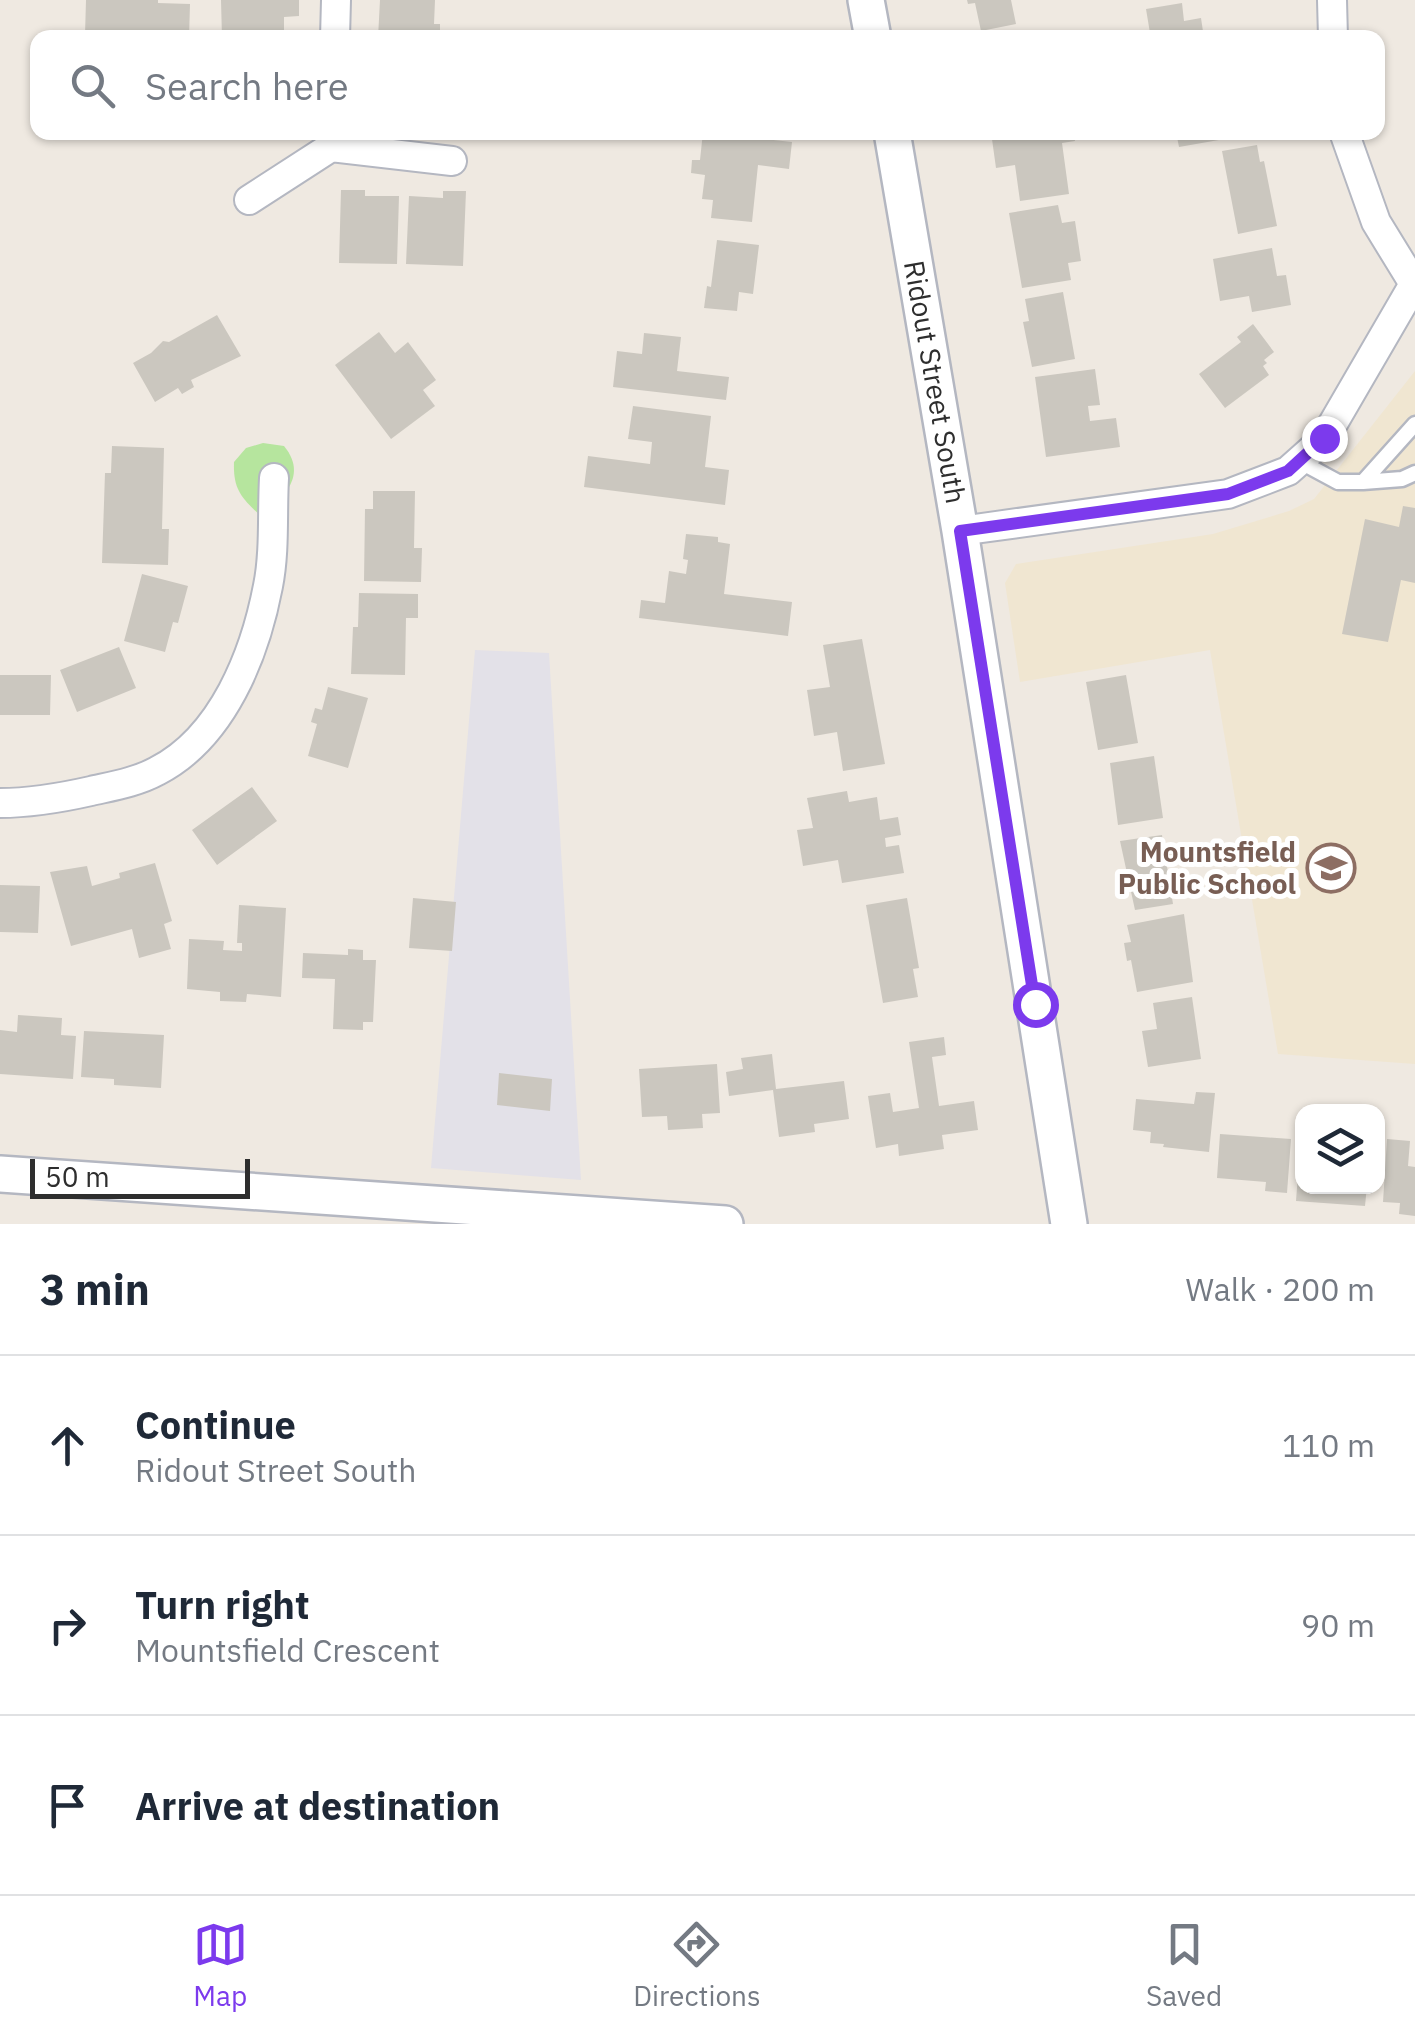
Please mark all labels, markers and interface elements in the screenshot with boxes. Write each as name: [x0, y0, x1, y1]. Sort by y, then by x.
search box: [30, 30, 1385, 140]
icon: search: [65, 58, 120, 113]
text: Search here: [145, 61, 349, 110]
street label: Ridout Street South: [896, 257, 975, 506]
route end: [1302, 416, 1348, 462]
place label: Mountsfield Public School: [1118, 833, 1296, 902]
school or university icon: Mountsfield Public School: [1305, 842, 1357, 894]
route start: [1013, 982, 1059, 1028]
map controls: [1295, 1104, 1385, 1194]
button: layers: [1295, 1104, 1385, 1194]
scale bar: [30, 1154, 250, 1198]
text: 50 m: [45, 1158, 110, 1195]
text: 3 min: [40, 1262, 150, 1317]
text: Walk · 200 m: [1186, 1268, 1375, 1310]
text: Continue: [135, 1400, 296, 1449]
icon: ahead: [40, 1418, 95, 1473]
text: 110 m: [1282, 1424, 1375, 1466]
text: Ridout Street South: [135, 1449, 416, 1491]
text: Turn right: [135, 1580, 310, 1629]
icon: right: [40, 1598, 95, 1653]
text: 90 m: [1301, 1604, 1375, 1646]
text: Mountsfield Crescent: [135, 1629, 440, 1671]
icon: arrive: [40, 1778, 95, 1833]
text: Arrive at destination: [135, 1781, 500, 1830]
tab: Map: [193, 1917, 248, 2014]
tab: Directions: [633, 1917, 761, 2014]
tab: Saved: [1146, 1917, 1222, 2014]

